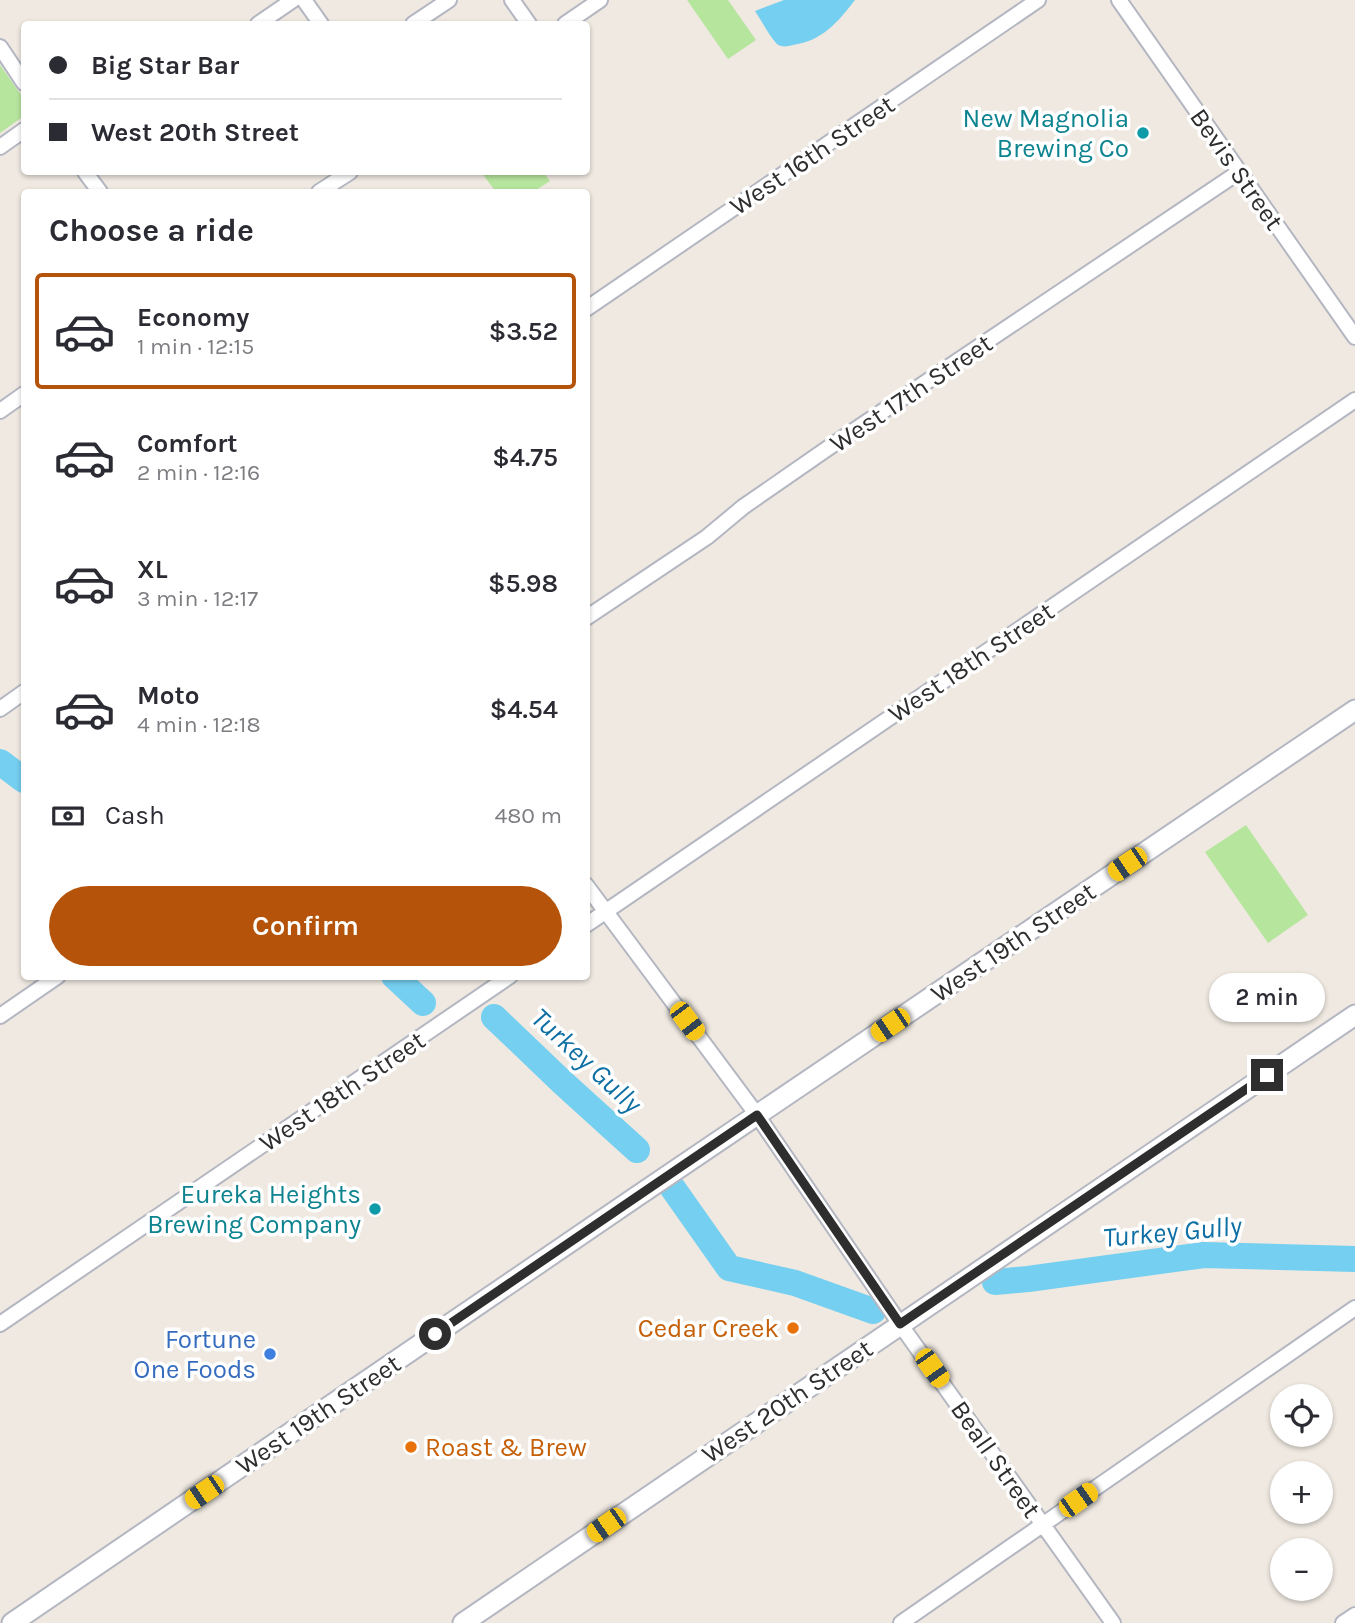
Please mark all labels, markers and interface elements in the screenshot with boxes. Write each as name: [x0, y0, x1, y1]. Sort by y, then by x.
text: Big Star Bar: [91, 50, 239, 81]
street label: West 16th Street: [724, 89, 901, 222]
street label: Bevis Street: [1183, 102, 1290, 236]
place label: New Magnolia Brewing Co: [963, 103, 1129, 164]
text: West 20th Street: [91, 117, 299, 148]
marker: New Magnolia Brewing Co: [1135, 125, 1151, 141]
text: Choose a ride: [49, 212, 254, 249]
icon: car: [53, 300, 116, 363]
text: Economy: [137, 302, 249, 333]
text: $3.52: [489, 316, 558, 347]
street label: West 17th Street: [824, 328, 999, 459]
text: 1 min · 12:15: [137, 333, 254, 360]
icon: car: [53, 426, 116, 489]
text: Comfort: [137, 428, 238, 459]
text: $4.75: [492, 442, 558, 473]
text: 2 min · 12:16: [137, 459, 260, 486]
icon: car: [53, 552, 116, 615]
text: XL: [137, 554, 168, 585]
text: $5.98: [488, 568, 558, 599]
text: 3 min · 12:17: [137, 585, 258, 612]
street label: West 18th Street: [883, 595, 1060, 729]
icon: car: [53, 678, 116, 741]
text: Moto: [137, 680, 199, 711]
text: $4.54: [490, 694, 558, 725]
text: 4 min · 12:18: [137, 711, 261, 738]
icon: cash: [49, 797, 87, 835]
text: Cash: [105, 800, 165, 831]
text: 480 m: [494, 802, 562, 829]
car: [1104, 844, 1151, 884]
street label: West 19th Street: [925, 876, 1102, 1009]
button: Confirm: [49, 886, 562, 966]
callout: 2 min: [1209, 974, 1325, 1023]
text: 2 min: [1236, 984, 1298, 1011]
car: [666, 998, 709, 1044]
water label: Turkey Gully: [525, 1001, 649, 1120]
car: [867, 1005, 914, 1045]
street label: West 18th Street: [254, 1024, 431, 1158]
route end: [1251, 1059, 1283, 1091]
place label: Eureka Heights Brewing Company: [147, 1179, 361, 1240]
marker: Eureka Heights Brewing Company: [367, 1201, 383, 1217]
water label: Turkey Gully: [1101, 1209, 1243, 1254]
place label: Cedar Creek: [638, 1313, 779, 1344]
route start: [419, 1318, 451, 1350]
marker: Cedar Creek: [785, 1320, 801, 1336]
place label: Fortune One Foods: [134, 1324, 256, 1385]
street label: West 20th Street: [696, 1333, 879, 1470]
car: [912, 1345, 953, 1391]
marker: Fortune One Foods: [262, 1346, 278, 1362]
street label: West 19th Street: [230, 1348, 407, 1481]
map controls: [1270, 1384, 1333, 1601]
button: locate: [1270, 1384, 1333, 1447]
street label: Beall Street: [944, 1395, 1047, 1524]
place label: Roast & Brew: [425, 1432, 587, 1463]
marker: Roast & Brew: [403, 1439, 419, 1455]
button: +: [1270, 1461, 1333, 1524]
car: [181, 1472, 228, 1512]
car: [1055, 1479, 1102, 1521]
car: [583, 1504, 630, 1546]
button: −: [1270, 1538, 1333, 1601]

